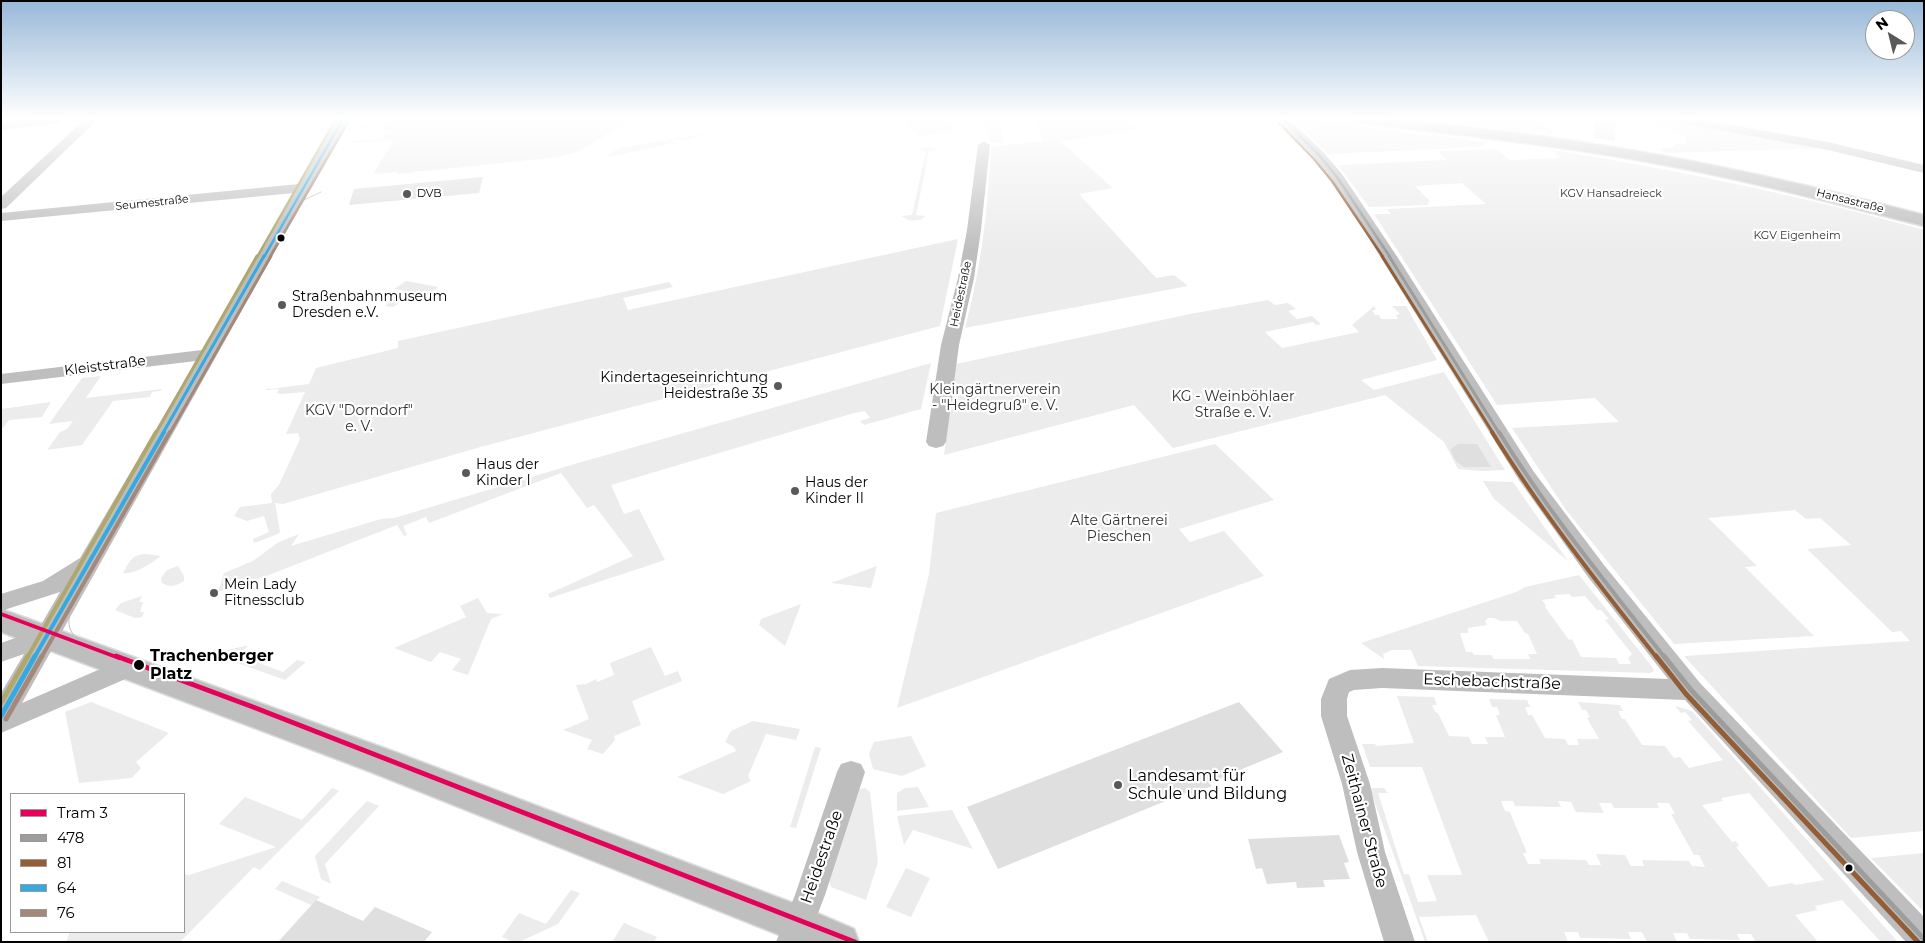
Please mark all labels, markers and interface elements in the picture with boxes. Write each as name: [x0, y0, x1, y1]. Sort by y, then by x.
north arrow: [1865, 10, 1915, 60]
text: N: [1872, 13, 1892, 34]
street label: Hansastraße: [1815, 186, 1885, 216]
place label: DVB: [417, 187, 442, 201]
park label: KGV Hansadreieck: [1560, 187, 1662, 201]
marker: DVB: [401, 188, 413, 200]
street label: Seumestraße: [115, 193, 189, 213]
park label: KGV Eigenheim: [1753, 229, 1841, 243]
unlabelled marker: [276, 233, 286, 243]
street label: Heidestraße: [948, 260, 974, 328]
place label: Straßenbahnmuseum Dresden e.V.: [292, 289, 447, 322]
marker: Straßenbahnmuseum Dresden e.V.: [276, 299, 288, 311]
street label: Kleiststraße: [63, 353, 147, 379]
place label: Kindertageseinrichtung Heidestraße 35: [600, 370, 768, 402]
marker: Kindertageseinrichtung Heidestraße 35: [772, 380, 784, 392]
park label: Kleingärtnerverein - "Heidegruß" e. V.: [929, 382, 1061, 414]
park label: KG - Weinböhlaer Straße e. V.: [1171, 389, 1295, 422]
park label: KGV "Dorndorf" e. V.: [305, 403, 413, 436]
place label: Haus der Kinder I: [476, 457, 539, 490]
marker: Haus der Kinder I: [460, 467, 472, 479]
place label: Haus der Kinder II: [805, 475, 868, 508]
marker: Haus der Kinder II: [789, 485, 801, 497]
park label: Alte Gärtnerei Pieschen: [1070, 513, 1168, 546]
place label: Mein Lady Fitnessclub: [224, 577, 304, 610]
marker: Mein Lady Fitnessclub: [208, 587, 220, 599]
place label: Trachenberger Platz: [150, 646, 274, 684]
marker: Trachenberger Platz: [132, 658, 146, 672]
street label: Eschebachstraße: [1423, 670, 1561, 694]
street label: Zeithainer Straße: [1337, 752, 1391, 890]
place label: Landesamt für Schule und Bildung: [1128, 766, 1287, 804]
marker: Landesamt für Schule und Bildung: [1112, 779, 1124, 791]
legend: [10, 793, 185, 933]
text: Tram 3: [57, 803, 108, 822]
street label: Heidestraße: [797, 808, 847, 906]
text: 478: [57, 828, 84, 847]
text: 81: [57, 853, 72, 872]
unlabelled marker: [1844, 863, 1854, 873]
text: 64: [57, 878, 76, 897]
text: 76: [57, 903, 75, 922]

